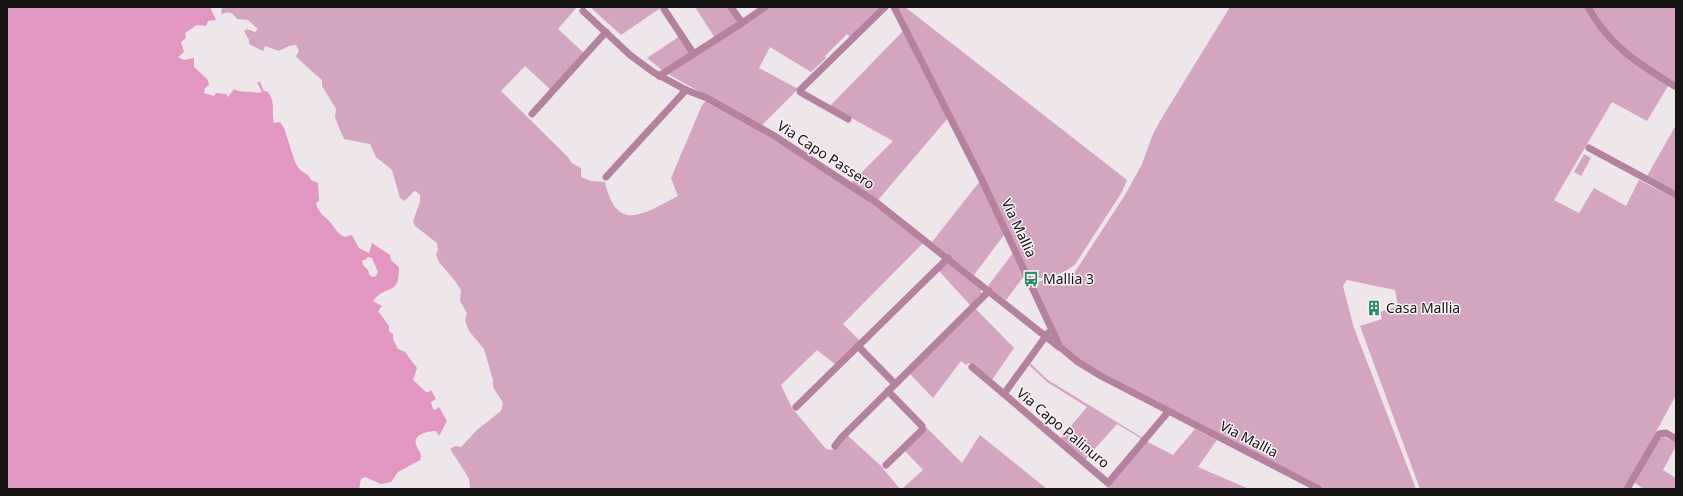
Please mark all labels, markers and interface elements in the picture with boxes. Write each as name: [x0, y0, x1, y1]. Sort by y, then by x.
street label: Via Capo Passero: [774, 116, 879, 193]
street label: Via Mallia: [998, 195, 1041, 260]
place label: Mallia 3: [1043, 269, 1094, 288]
bus stop icon: Mallia 3: [1022, 270, 1040, 288]
place label: Casa Mallia: [1386, 298, 1460, 317]
building icon: Casa Mallia: [1365, 299, 1383, 317]
street label: Via Capo Palinuro: [1013, 383, 1114, 472]
street label: Via Mallia: [1217, 416, 1281, 461]

